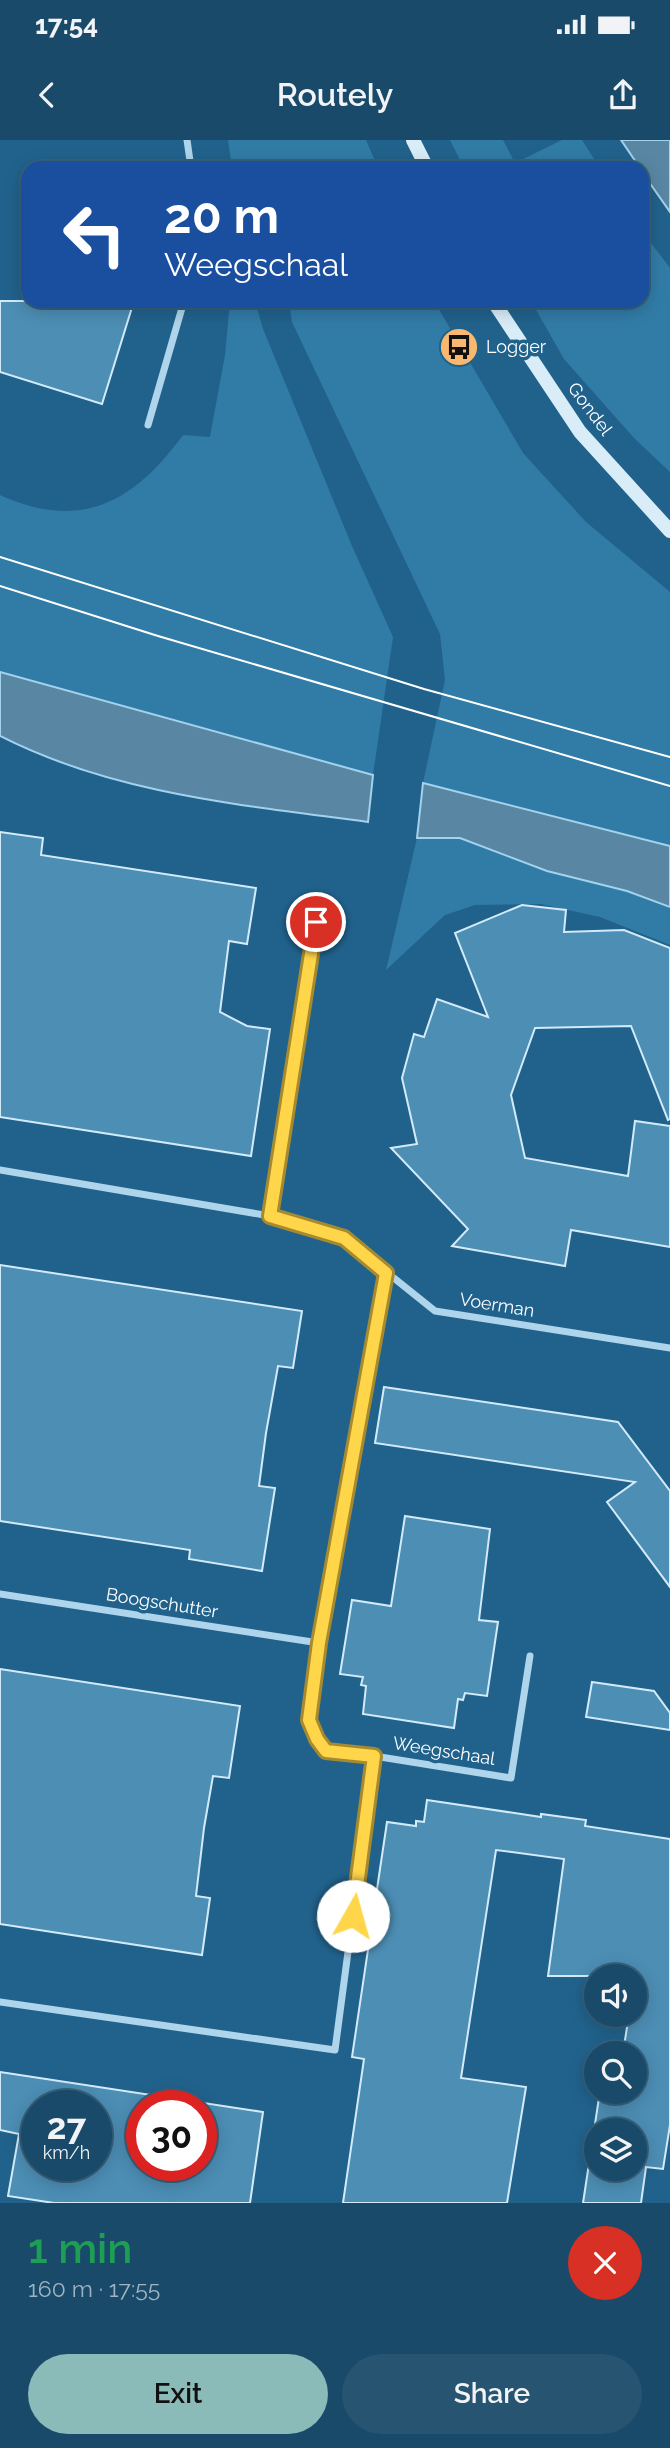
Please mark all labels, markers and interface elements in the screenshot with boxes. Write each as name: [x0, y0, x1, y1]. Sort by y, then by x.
text: 17:54: [35, 10, 98, 40]
icon: back: [28, 76, 66, 114]
text: Routely: [277, 76, 393, 113]
icon: share: [604, 76, 642, 114]
text: 20 m: [164, 187, 279, 244]
icon: left: [49, 189, 140, 280]
text: Weegschaal: [164, 246, 348, 283]
bus stop icon: Logger: [438, 326, 480, 368]
place label: Logger: [486, 336, 547, 357]
street label: Gondel: [564, 378, 617, 439]
pin: [286, 892, 346, 952]
icon: arrive: [297, 903, 335, 941]
street label: Voerman: [458, 1288, 536, 1321]
street label: Boogschutter: [105, 1583, 220, 1622]
street label: Weegschaal: [391, 1732, 497, 1769]
position arrow: [316, 1879, 390, 1953]
map controls: [584, 1964, 647, 2181]
button: sound: [584, 1964, 647, 2027]
button: search: [584, 2041, 647, 2104]
speed limit sign: 30: [126, 2090, 217, 2181]
text: 27: [47, 2106, 86, 2147]
button: layers: [584, 2118, 647, 2181]
text: km/h: [43, 2142, 90, 2163]
text: 1 min: [28, 2224, 132, 2273]
button: close: [568, 2226, 642, 2300]
text: 160 m · 17:55: [28, 2275, 160, 2302]
button: Exit: [28, 2354, 328, 2434]
button: Share: [342, 2354, 642, 2434]

